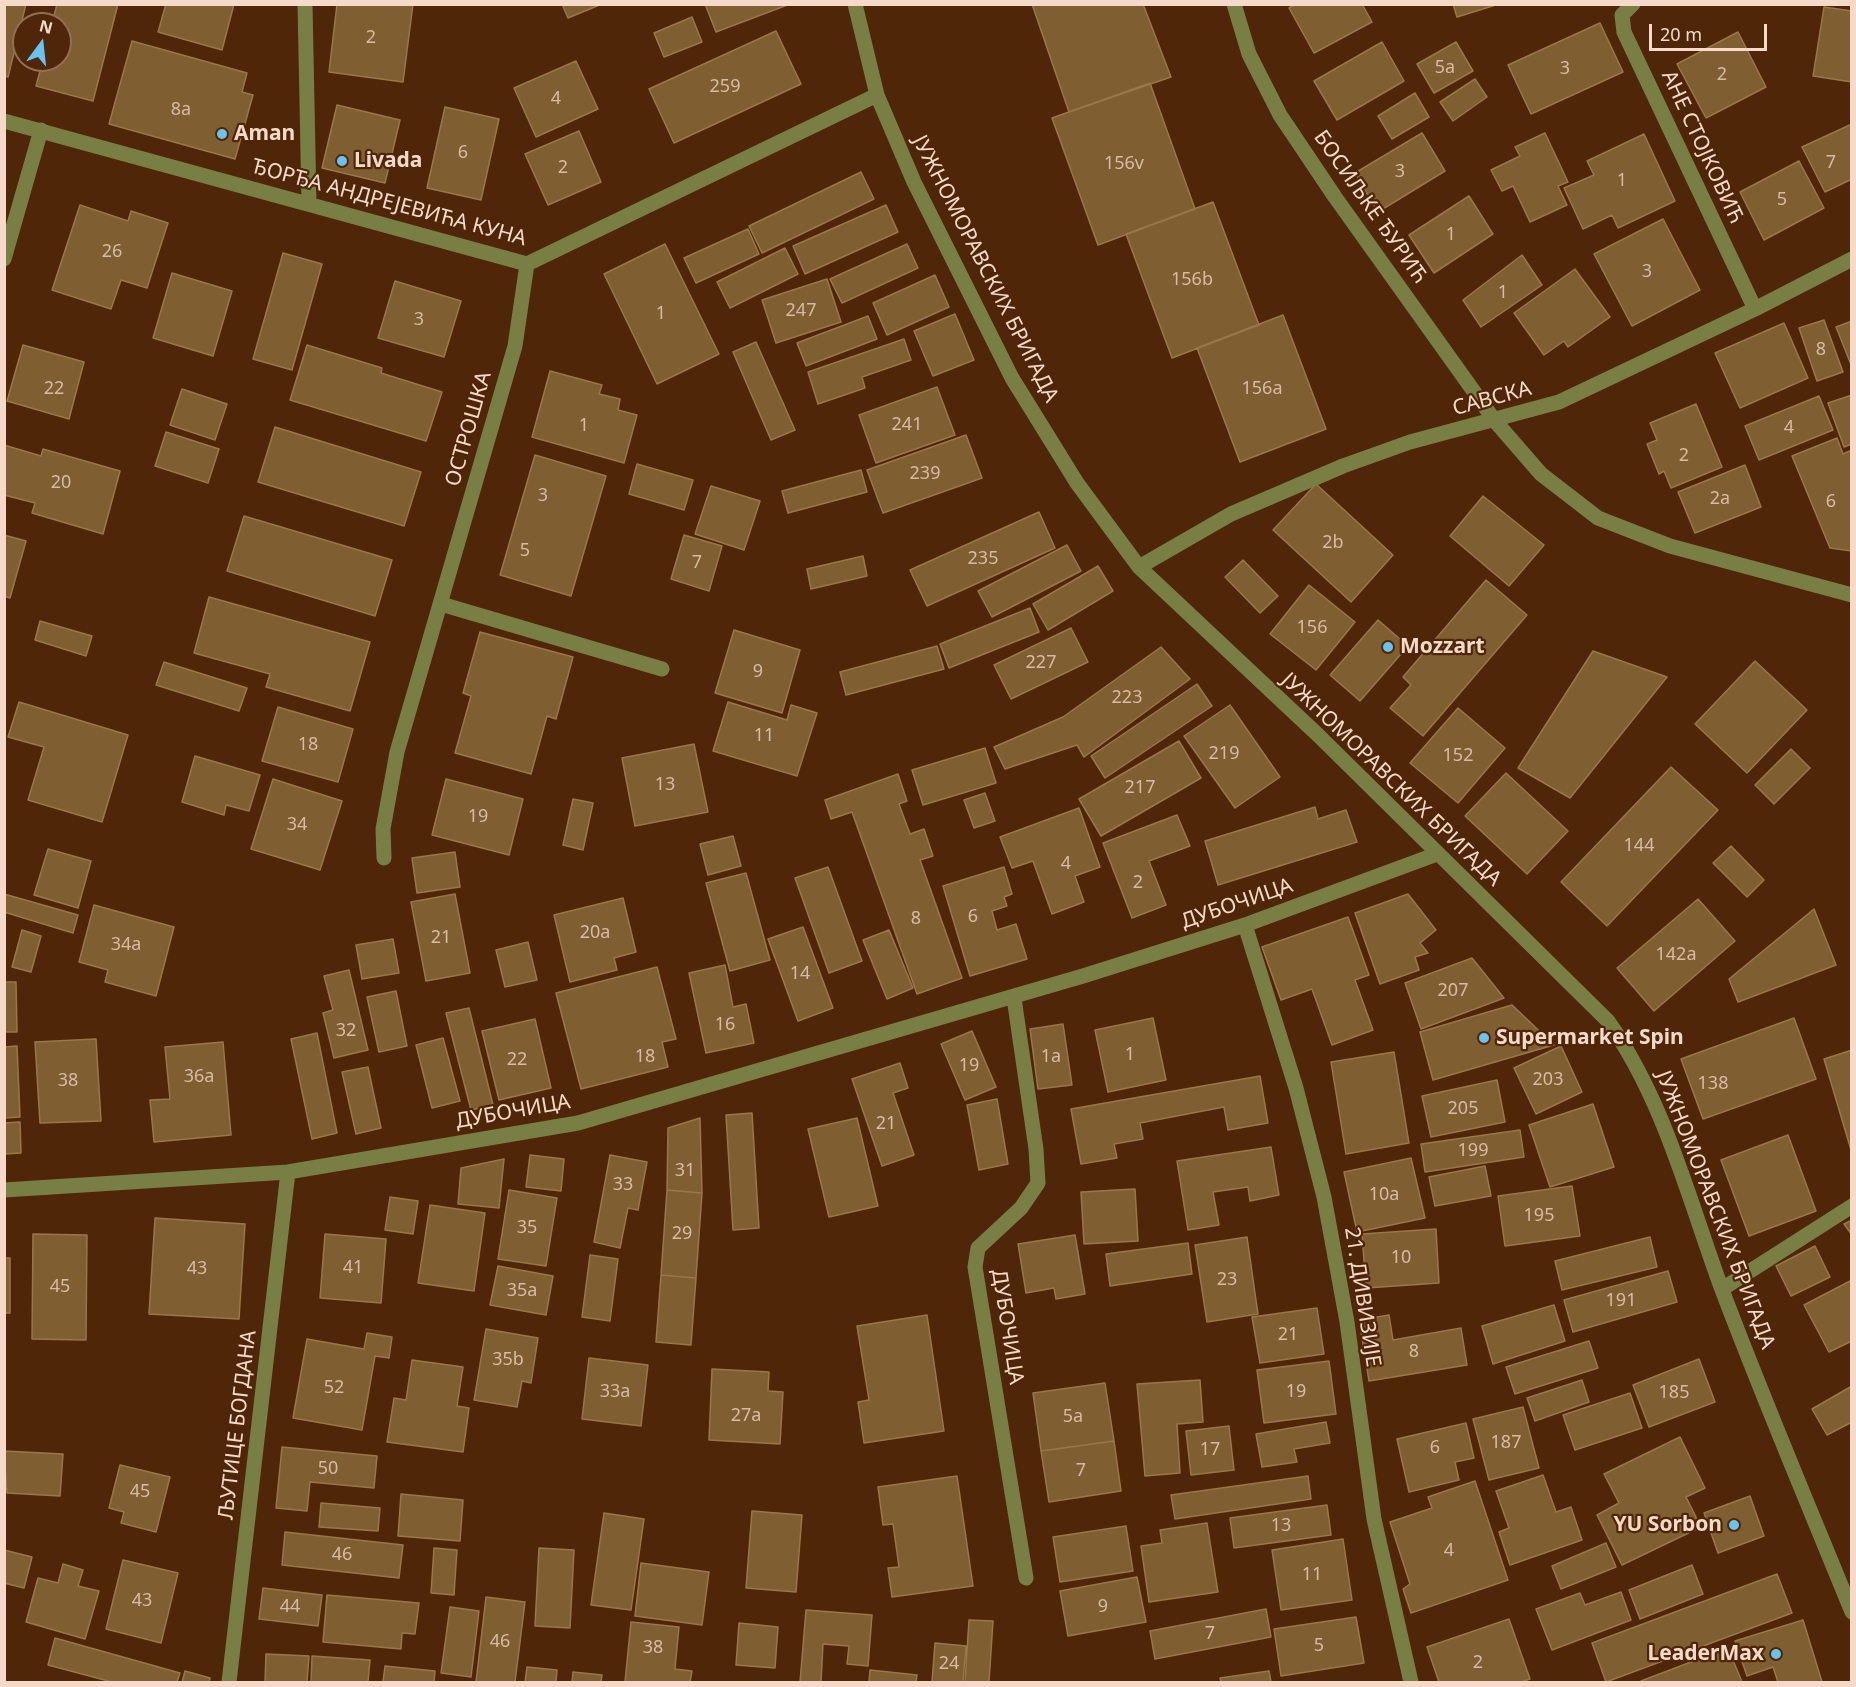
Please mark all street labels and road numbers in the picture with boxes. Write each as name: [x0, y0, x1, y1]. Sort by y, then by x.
street label: АНЕ СТОЈКОВИЋ: [1656, 67, 1748, 227]
street label: БОСИЉКЕ ЂУРИЋ: [1308, 126, 1432, 288]
street label: ЈУЖНОМОРАВСКИХ БРИГАДА: [907, 131, 1063, 407]
street label: ЂОРЂА АНДРЕЈЕВИЋА КУНА: [249, 154, 529, 252]
street label: ОСТРОШКА: [441, 369, 497, 489]
street label: САВСКА: [1450, 376, 1534, 422]
street label: ЈУЖНОМОРАВСКИХ БРИГАДА: [1276, 668, 1506, 892]
street label: ДУБОЧИЦА: [1178, 873, 1296, 935]
street label: ЈУЖНОМОРАВСКИХ БРИГАДА: [1650, 1067, 1780, 1353]
street label: ДУБОЧИЦА: [454, 1090, 572, 1134]
street label: 21. ДИВИЗИЈЕ: [1339, 1225, 1385, 1369]
street label: ДУБОЧИЦА: [985, 1268, 1029, 1386]
street label: ЉУТИЦЕ БОГДАНА: [214, 1329, 262, 1521]

